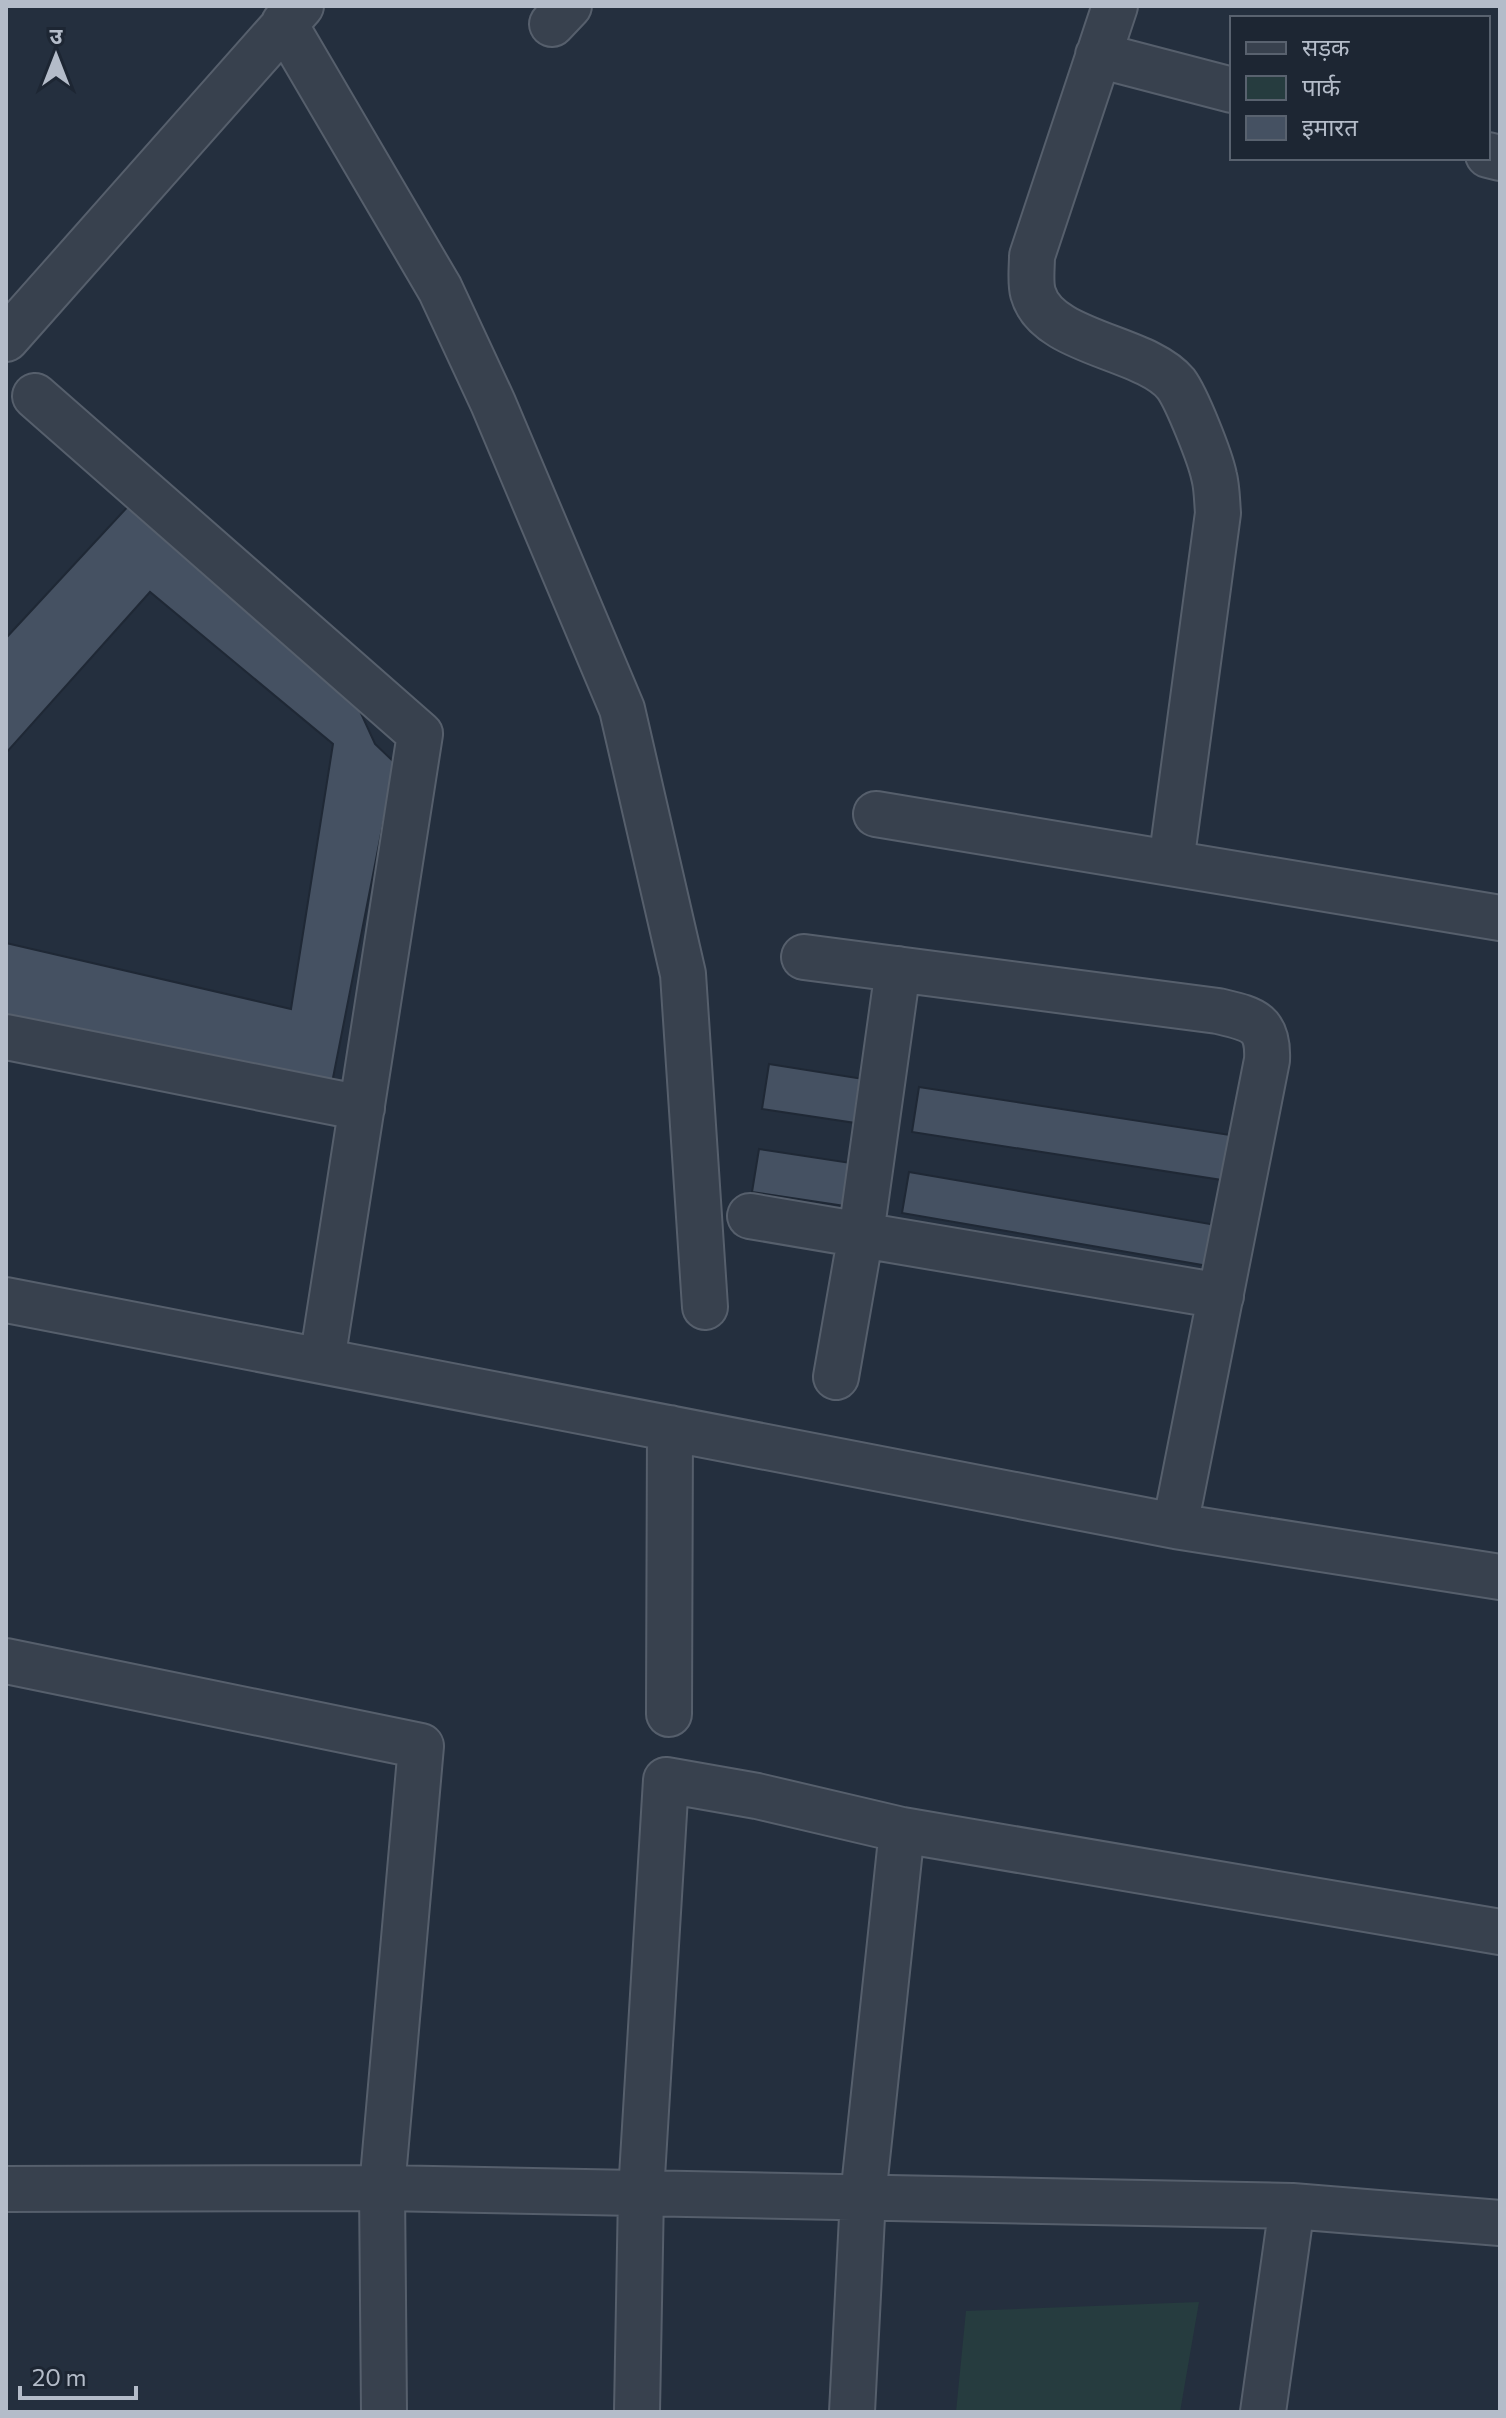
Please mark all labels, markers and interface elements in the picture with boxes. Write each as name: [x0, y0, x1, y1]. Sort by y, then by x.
north arrow: [16, 16, 96, 96]
legend: [1230, 16, 1490, 160]
text: उ: [50, 22, 64, 49]
text: सड़क: [1302, 32, 1350, 61]
text: पार्क: [1302, 72, 1341, 101]
text: इमारत: [1302, 112, 1359, 141]
scale bar: [20, 2350, 136, 2400]
text: 20 m: [32, 2362, 86, 2391]

